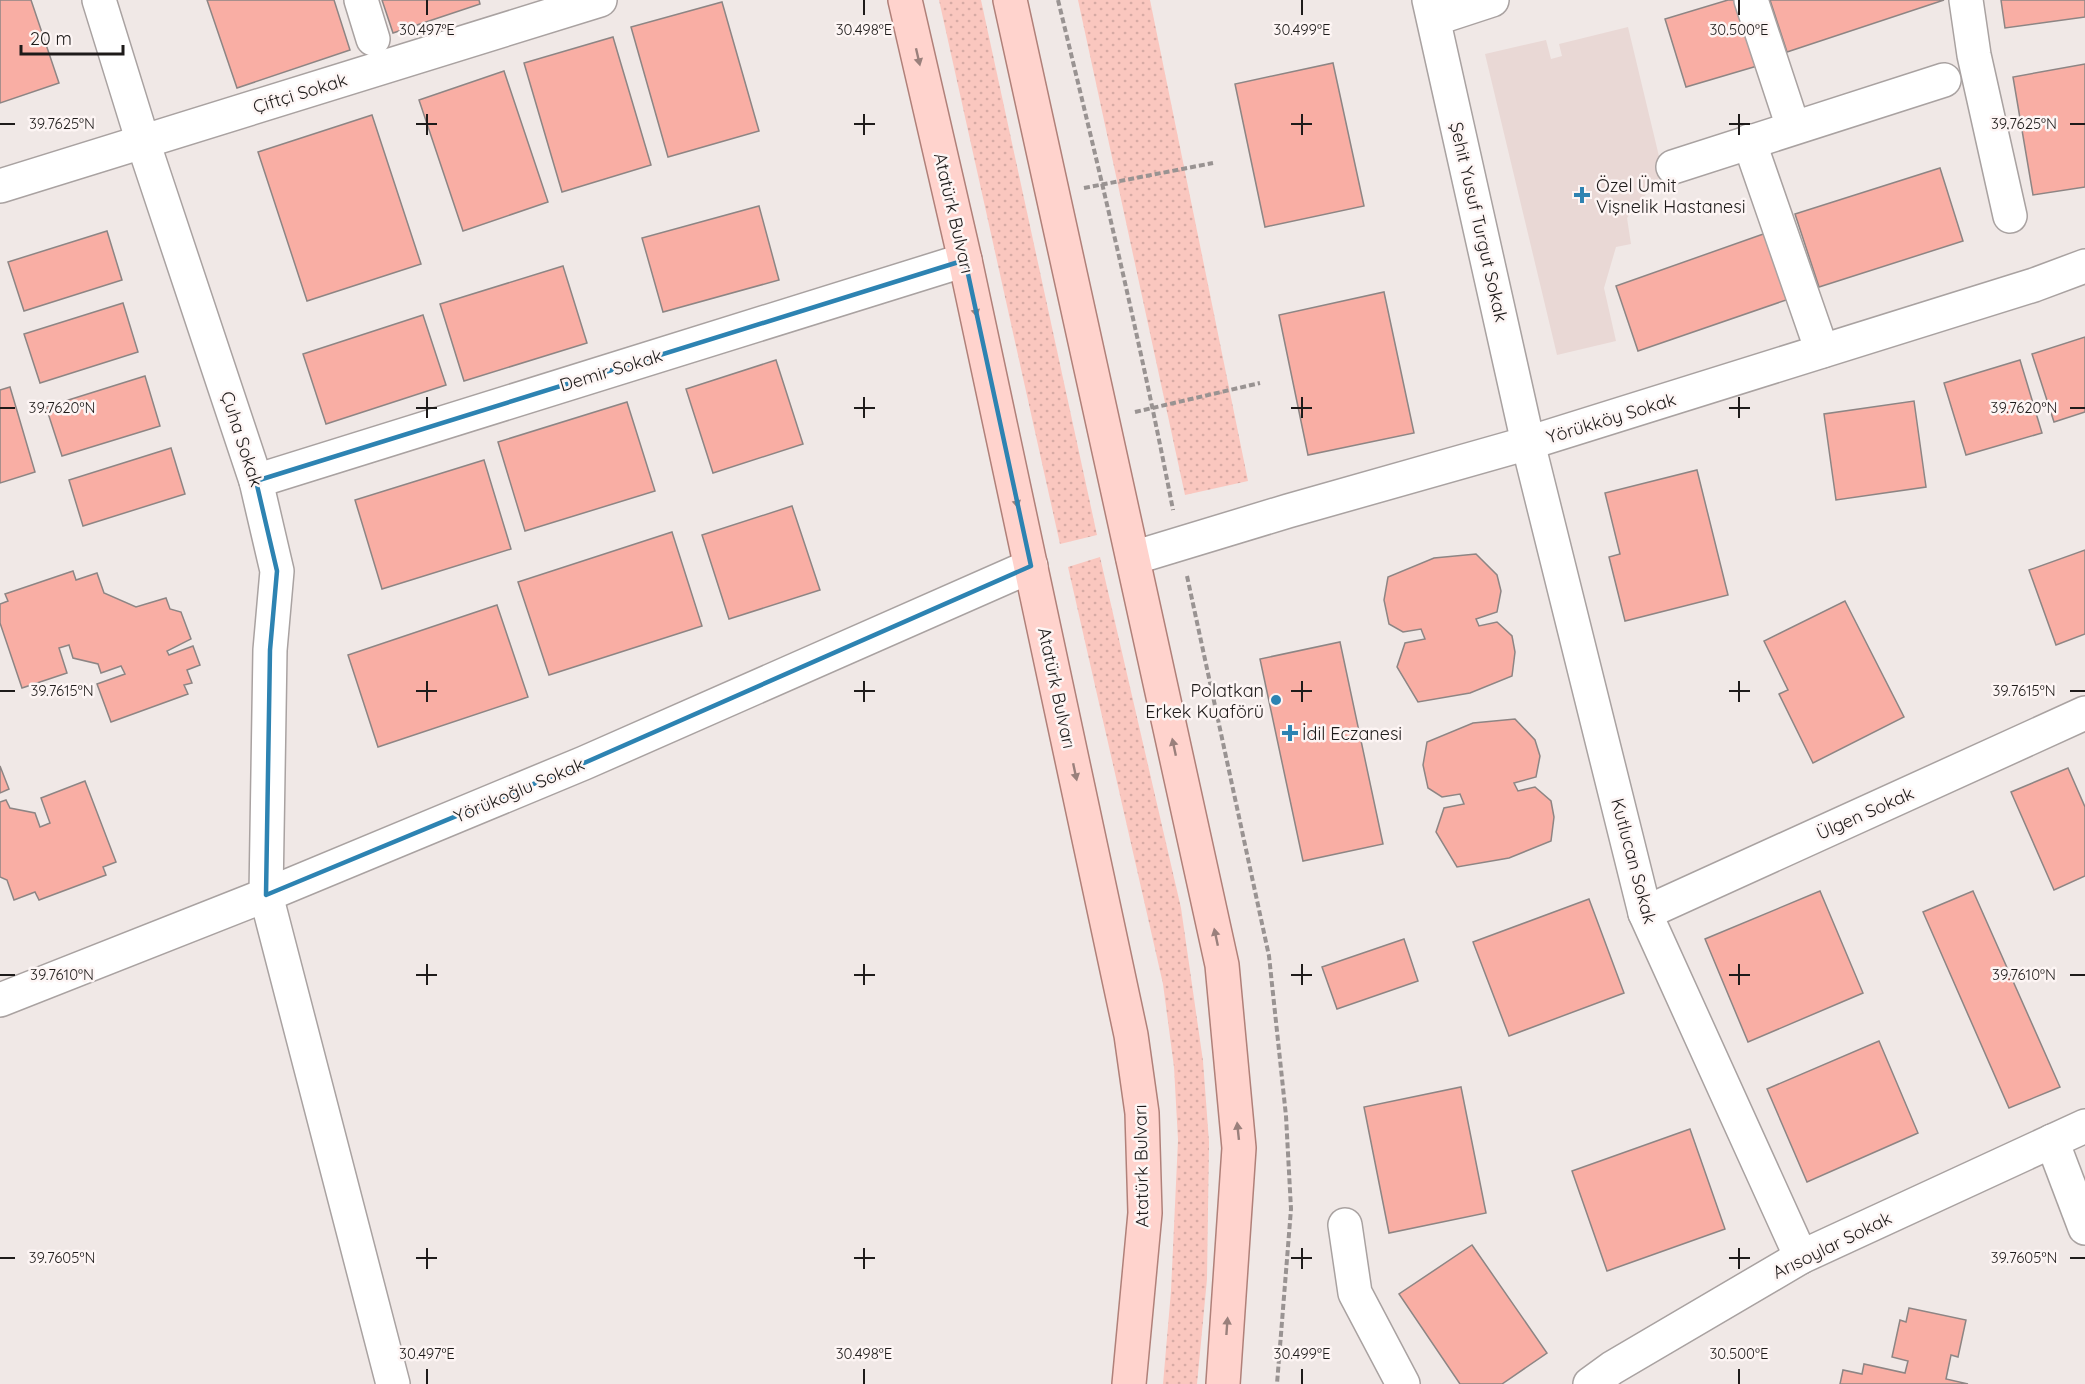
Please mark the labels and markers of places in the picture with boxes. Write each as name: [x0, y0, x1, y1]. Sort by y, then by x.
place label: Özel Ümit Vişnelik Hastanesi: [1596, 174, 1746, 218]
marker: Özel Ümit Vişnelik Hastanesi: [1573, 186, 1591, 204]
place label: Polatkan Erkek Kuaförü: [1145, 679, 1264, 723]
marker: Polatkan Erkek Kuaförü: [1269, 693, 1283, 707]
place label: İdil Eczanesi: [1302, 722, 1402, 745]
marker: İdil Eczanesi: [1283, 726, 1297, 740]

